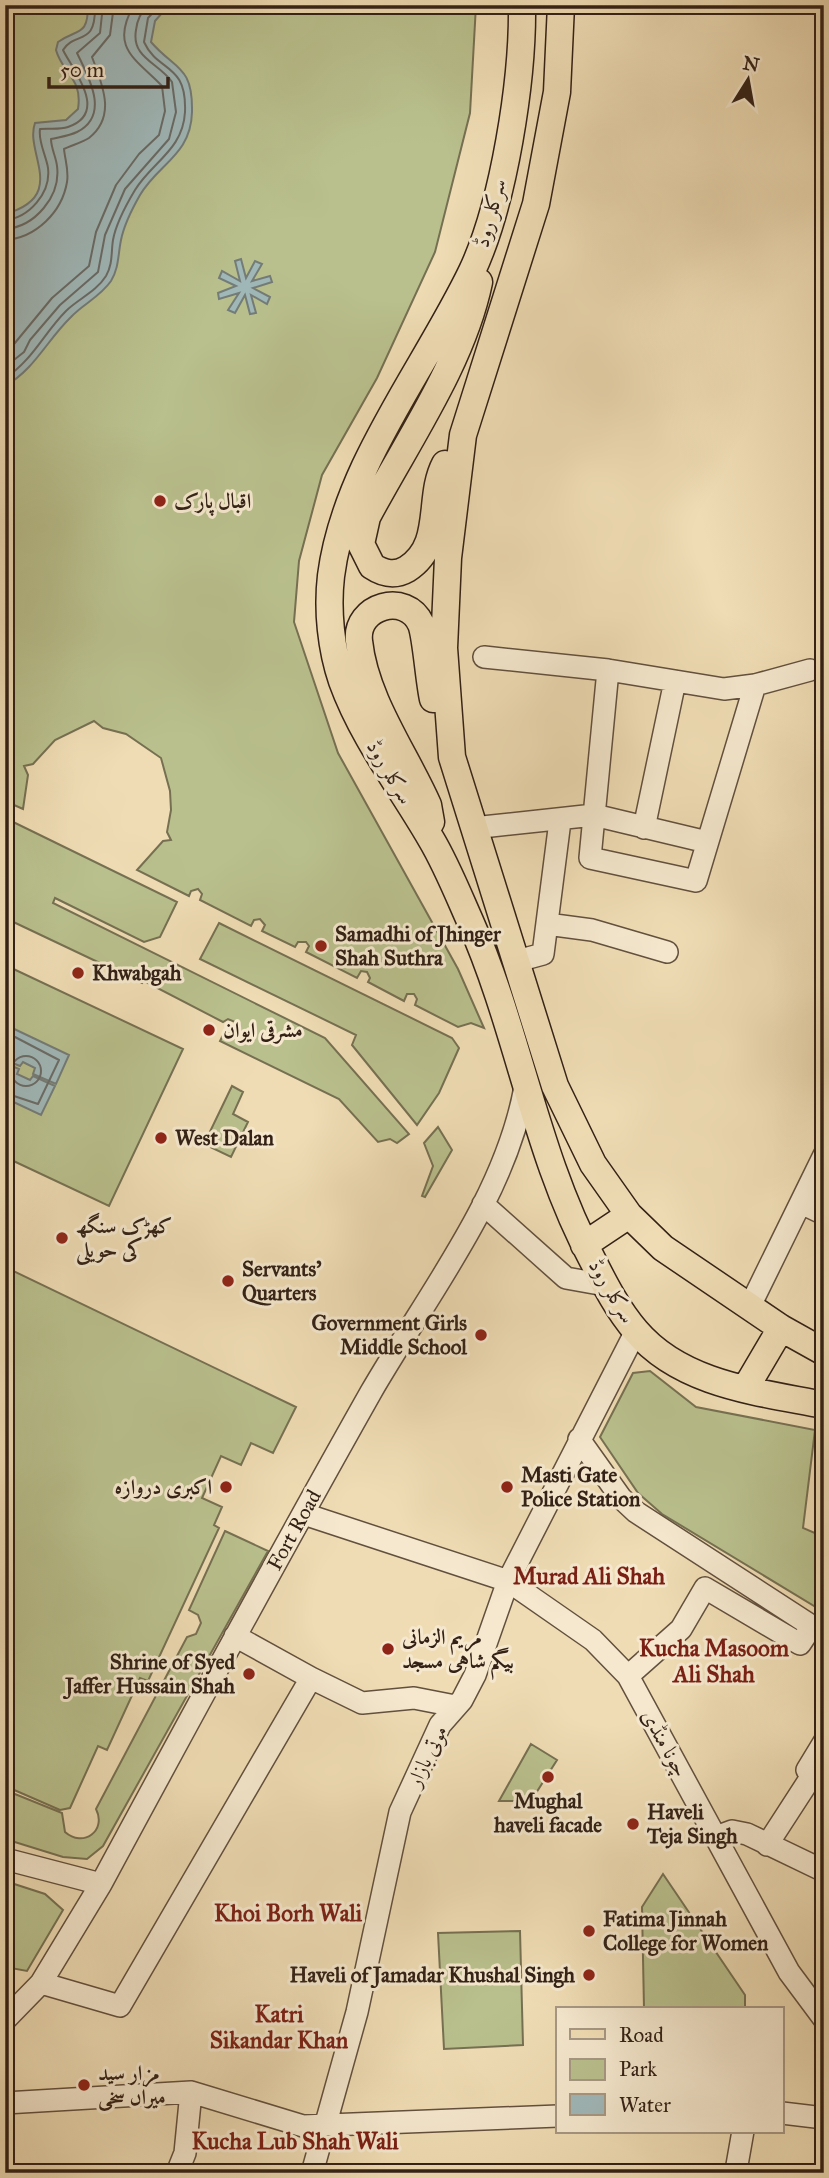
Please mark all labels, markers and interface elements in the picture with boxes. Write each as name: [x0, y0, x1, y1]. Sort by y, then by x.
scale bar: [49, 46, 168, 90]
north arrow: [714, 46, 784, 116]
text: N: [741, 51, 761, 77]
text: 50 m: [60, 57, 105, 83]
street label: سرکلر روڈ: [468, 176, 513, 250]
place label: اقبال پارک: [174, 488, 251, 516]
marker: اقبال پارک: [152, 493, 168, 509]
street label: سرکلر روڈ: [360, 735, 419, 809]
place label: Samadhi of Jhinger Shah Suthra: [335, 921, 502, 971]
marker: Samadhi of Jhinger Shah Suthra: [313, 938, 329, 954]
place label: Khwabgah: [92, 960, 182, 986]
marker: Khwabgah: [70, 965, 86, 981]
place label: مشرقی ایوان: [223, 1017, 303, 1044]
marker: مشرقی ایوان: [201, 1022, 217, 1038]
place label: West Dalan: [175, 1125, 274, 1151]
marker: West Dalan: [153, 1130, 169, 1146]
place label: کھڑک سنگھ کی حویلی: [75, 1212, 172, 1266]
marker: کھڑک سنگھ کی حویلی: [54, 1230, 70, 1246]
street label: سرکلر روڈ: [582, 1254, 641, 1328]
place label: Servants' Quarters: [242, 1256, 322, 1306]
marker: Servants' Quarters: [220, 1273, 236, 1289]
place label: Government Girls Middle School: [311, 1310, 468, 1360]
marker: Government Girls Middle School: [473, 1327, 489, 1343]
place label: Masti Gate Police Station: [521, 1462, 641, 1512]
place label: اکبری دروازہ: [115, 1474, 212, 1500]
marker: اکبری دروازہ: [218, 1479, 234, 1495]
marker: Masti Gate Police Station: [499, 1479, 515, 1495]
street label: Fort Road: [261, 1485, 327, 1575]
district label: Murad Ali Shah: [513, 1562, 665, 1590]
place label: مریم الزمانی بیگم شاہی مسجد: [401, 1624, 514, 1680]
district label: Kucha Masoom Ali Shah: [639, 1634, 790, 1688]
marker: مریم الزمانی بیگم شاہی مسجد: [380, 1641, 396, 1657]
place label: Shrine of Syed Jaffer Hussain Shah: [62, 1649, 235, 1700]
marker: Shrine of Syed Jaffer Hussain Shah: [241, 1666, 257, 1682]
street label: چونا منڈی: [635, 1705, 694, 1782]
street label: موتی بازار: [400, 1721, 453, 1793]
marker: Mughal haveli facade: [540, 1769, 556, 1785]
place label: Mughal haveli facade: [493, 1788, 602, 1838]
place label: Haveli Teja Singh: [646, 1799, 738, 1849]
marker: Haveli Teja Singh: [625, 1816, 641, 1832]
district label: Khoi Borh Wali: [214, 1899, 363, 1927]
place label: Fatima Jinnah College for Women: [603, 1906, 769, 1956]
marker: Fatima Jinnah College for Women: [581, 1923, 597, 1939]
place label: Haveli of Jamadar Khushal Singh: [289, 1962, 575, 1989]
marker: Haveli of Jamadar Khushal Singh: [581, 1967, 597, 1983]
district label: Katri Sikandar Khan: [210, 2000, 349, 2054]
legend: [556, 2007, 784, 2132]
text: Road: [619, 2022, 664, 2048]
text: Park: [619, 2056, 657, 2082]
place label: مزار سید میراں سخی: [98, 2060, 166, 2111]
marker: مزار سید میراں سخی: [76, 2077, 92, 2093]
text: Water: [619, 2092, 671, 2118]
district label: Kucha Lub Shah Wali: [191, 2127, 399, 2155]

